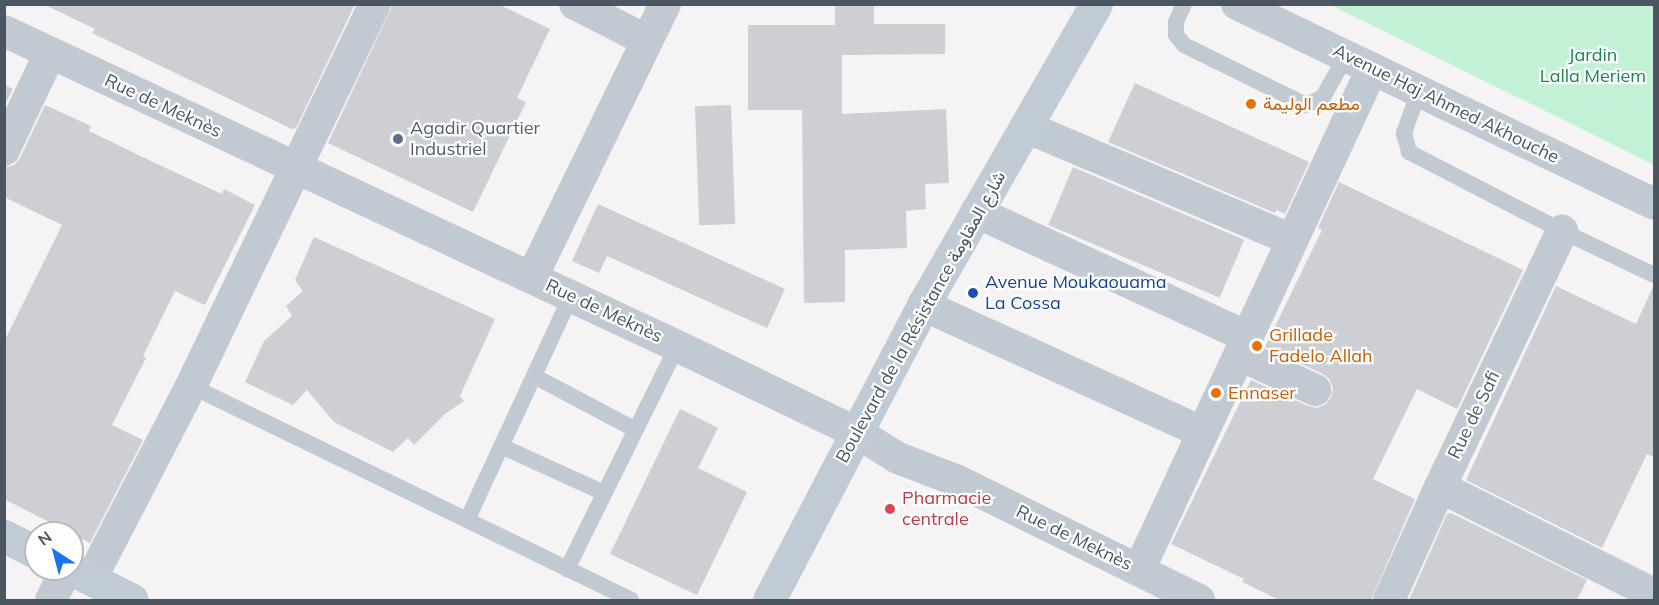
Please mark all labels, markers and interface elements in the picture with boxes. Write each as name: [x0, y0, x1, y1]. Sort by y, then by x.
street label: Avenue Haj Ahmed Akhouche: [1329, 40, 1563, 168]
park label: Jardin Lalla Meriem: [1540, 45, 1646, 88]
street label: Rue de Meknès: [101, 70, 225, 142]
place label: مطعم الوليمة: [1263, 93, 1360, 115]
marker: مطعم الوليمة: [1244, 97, 1258, 111]
place label: Agadir Quartier Industriel: [410, 118, 540, 160]
marker: Agadir Quartier Industriel: [391, 132, 405, 146]
street label: Boulevard de la Résistance شارع المقاومة: [832, 167, 1010, 467]
place label: Avenue Moukaouama La Cossa: [985, 272, 1167, 314]
street label: Rue de Meknès: [542, 275, 666, 347]
marker: Avenue Moukaouama La Cossa: [966, 286, 980, 300]
place label: Grillade Fadelo Allah: [1269, 325, 1373, 368]
marker: Grillade Fadelo Allah: [1250, 339, 1264, 353]
street label: Rue de Safi: [1443, 368, 1505, 462]
place label: Ennaser: [1228, 382, 1296, 404]
marker: Ennaser: [1209, 386, 1223, 400]
place label: Pharmacie centrale: [902, 488, 991, 530]
street label: Rue de Meknès: [1012, 501, 1136, 575]
marker: Pharmacie centrale: [883, 502, 897, 516]
north arrow: [24, 521, 84, 581]
text: N: [34, 526, 55, 550]

